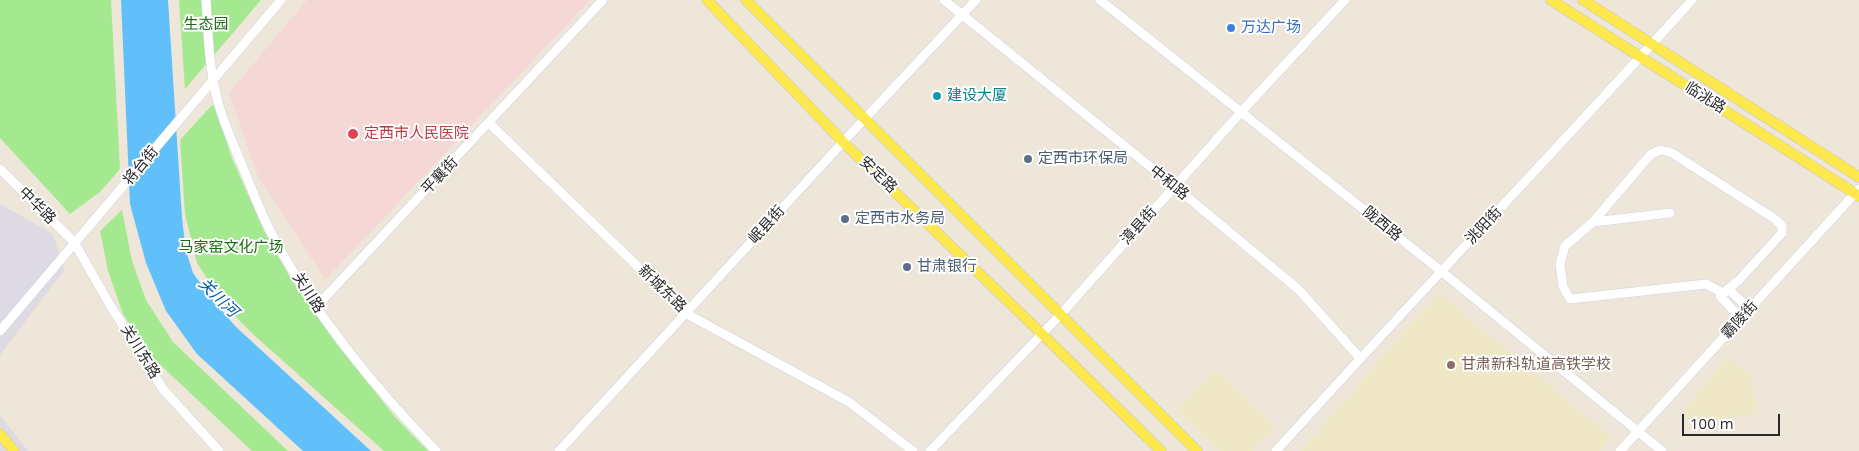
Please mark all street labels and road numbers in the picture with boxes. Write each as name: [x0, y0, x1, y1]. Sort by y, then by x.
street label: 临洮路: [1681, 78, 1729, 118]
street label: 将台街: [120, 143, 162, 189]
street label: 平襄街: [418, 153, 462, 199]
street label: 安定路: [856, 153, 900, 197]
street label: 中和路: [1146, 162, 1192, 204]
street label: 中华路: [15, 184, 59, 228]
street label: 岷县街: [745, 202, 789, 248]
street label: 漳县街: [1117, 203, 1161, 249]
street label: 陇西路: [1359, 203, 1405, 245]
street label: 洮阳街: [1462, 203, 1506, 249]
street label: 新城东路: [634, 262, 690, 316]
street label: 关川路: [288, 269, 328, 317]
street label: 霸陵街: [1718, 297, 1762, 343]
street label: 关川东路: [116, 322, 164, 382]

